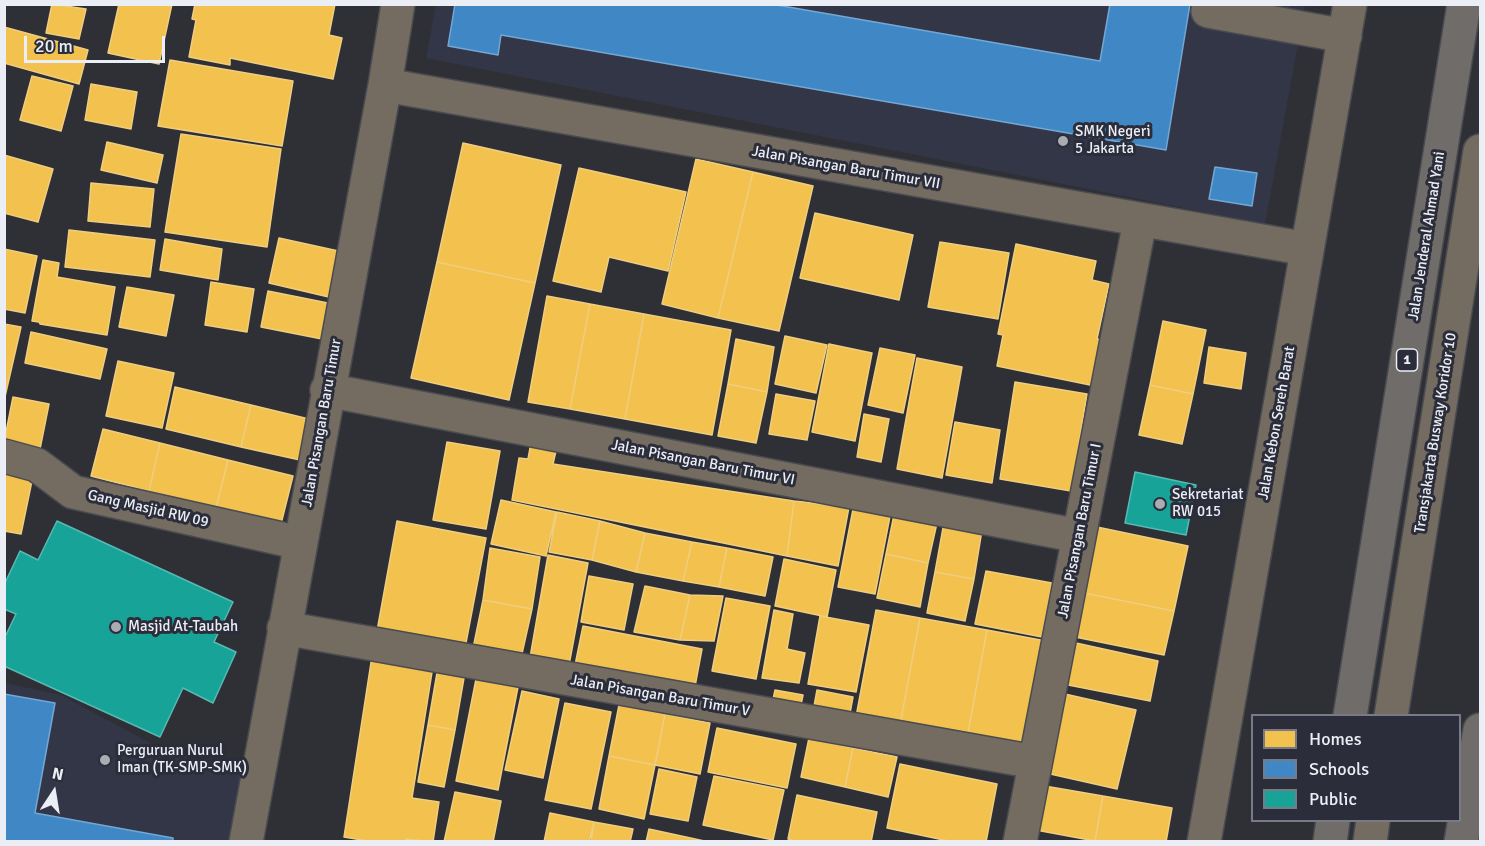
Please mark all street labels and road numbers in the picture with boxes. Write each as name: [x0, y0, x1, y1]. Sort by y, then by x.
street label: Jalan Pisangan Baru Timur VII: [750, 143, 942, 193]
street label: Jalan Jenderal Ahmad Yani: [1405, 150, 1449, 322]
street label: Transjakarta Busway Koridor 10: [1411, 331, 1461, 535]
street label: Jalan Pisangan Baru Timur: [298, 338, 346, 508]
street label: Jalan Kebon Sereh Barat: [1255, 345, 1299, 501]
road number: 1: [1396, 349, 1418, 371]
street label: Jalan Pisangan Baru Timur VI: [610, 436, 796, 490]
street label: Jalan Pisangan Baru Timur I: [1054, 442, 1106, 620]
street label: Gang Masjid RW 09: [86, 486, 210, 532]
street label: Jalan Pisangan Baru Timur V: [569, 671, 751, 721]

